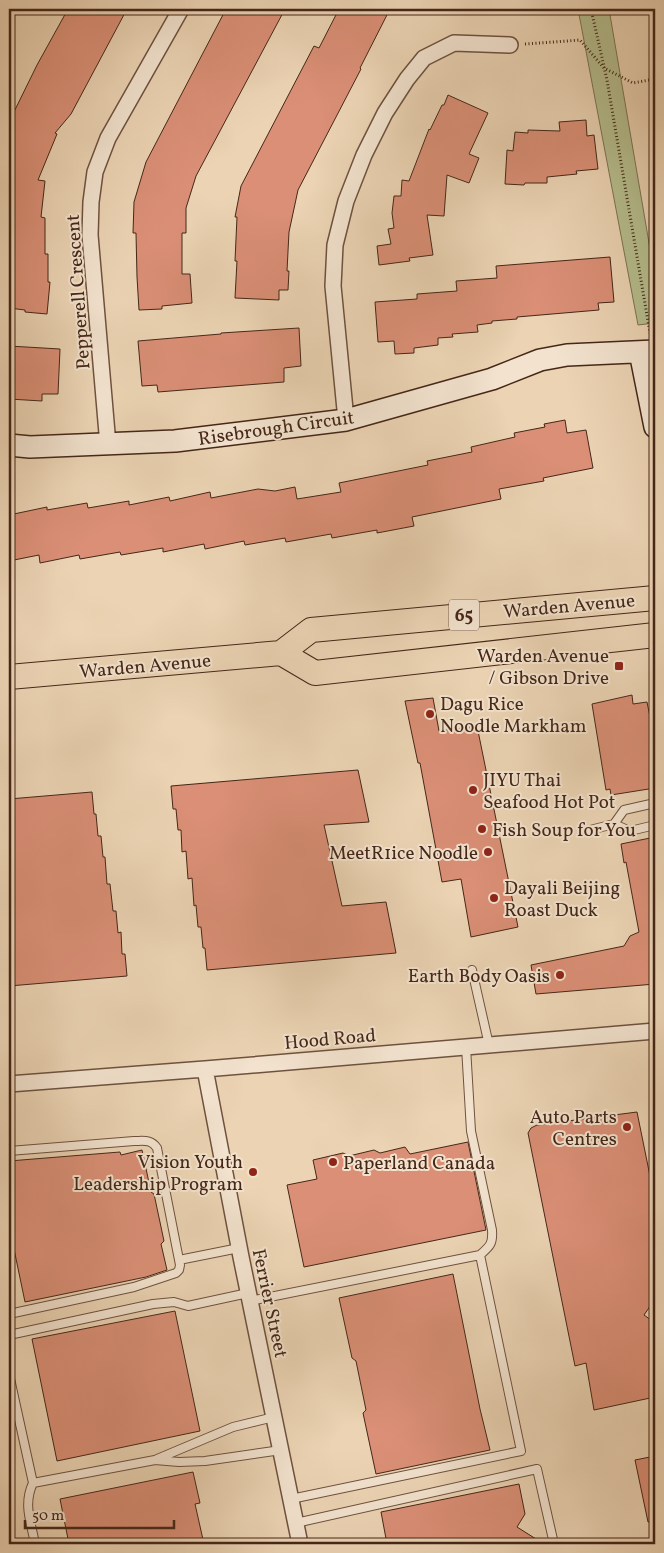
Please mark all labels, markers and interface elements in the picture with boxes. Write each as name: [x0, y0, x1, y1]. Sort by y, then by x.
street label: Pepperell Crescent: [61, 213, 97, 370]
street label: Risebrough Circuit: [196, 405, 356, 453]
street label: Warden Avenue: [502, 588, 636, 626]
road number: 65: [449, 600, 479, 630]
place label: Warden Avenue / Gibson Drive: [477, 644, 609, 692]
street label: Warden Avenue: [78, 648, 212, 686]
marker: Warden Avenue / Gibson Drive: [613, 660, 625, 672]
place label: Dagu Rice Noodle Markham: [440, 692, 587, 740]
marker: Dagu Rice Noodle Markham: [424, 708, 436, 720]
place label: JIYU Thai Seafood Hot Pot: [483, 768, 616, 816]
marker: JIYU Thai Seafood Hot Pot: [467, 784, 479, 796]
place label: Fish Soup for You: [492, 818, 636, 844]
marker: Fish Soup for You: [476, 823, 488, 835]
place label: MeetR1ice Noodle: [329, 841, 478, 867]
marker: MeetR1ice Noodle: [482, 846, 494, 858]
place label: Dayali Beijing Roast Duck: [504, 876, 620, 924]
marker: Dayali Beijing Roast Duck: [488, 892, 500, 904]
place label: Earth Body Oasis: [408, 964, 550, 990]
marker: Earth Body Oasis: [554, 969, 566, 981]
street label: Hood Road: [283, 1023, 377, 1057]
place label: Auto Parts Centres: [530, 1105, 617, 1153]
marker: Auto Parts Centres: [621, 1121, 633, 1133]
place label: Vision Youth Leadership Program: [73, 1150, 243, 1198]
place label: Paperland Canada: [343, 1151, 495, 1177]
marker: Paperland Canada: [327, 1156, 339, 1168]
marker: Vision Youth Leadership Program: [247, 1166, 259, 1178]
street label: Ferrier Street: [245, 1246, 293, 1361]
scale bar: [25, 1498, 174, 1530]
text: 50 m: [32, 1506, 64, 1527]

